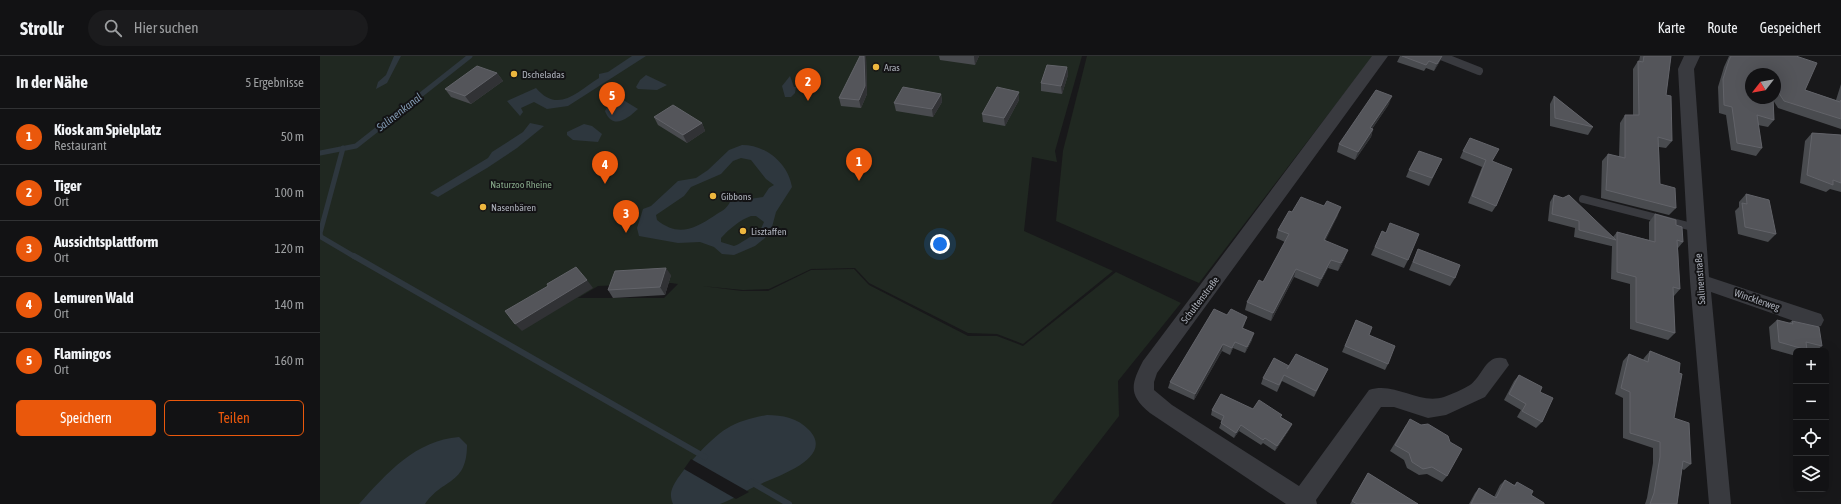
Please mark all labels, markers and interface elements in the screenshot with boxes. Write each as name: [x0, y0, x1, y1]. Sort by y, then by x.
search box: [88, 10, 368, 46]
text: Strollr: [20, 17, 64, 39]
icon: search: [102, 17, 124, 39]
text: Hier suchen: [134, 19, 199, 36]
text: Karte: [1658, 20, 1685, 36]
text: Route: [1707, 20, 1738, 36]
text: Gespeichert: [1760, 20, 1821, 36]
marker: Aras: [871, 62, 881, 72]
place label: Aras: [884, 62, 900, 73]
pin: 2: [795, 68, 821, 101]
north arrow: [1745, 68, 1781, 104]
marker: Dscheladas: [509, 69, 519, 79]
place label: Dscheladas: [522, 69, 565, 80]
text: In der Nähe: [16, 72, 88, 92]
text: 5 Ergebnisse: [245, 75, 304, 90]
pin: 5: [599, 82, 625, 115]
water label: Salinenkanal: [373, 91, 424, 134]
text: Kiosk am Spielplatz: [54, 121, 161, 138]
text: 1: [26, 129, 32, 144]
text: 50 m: [281, 129, 304, 144]
text: Restaurant: [54, 138, 107, 153]
pin: 1: [846, 148, 872, 181]
pin: 4: [592, 151, 618, 184]
text: Tiger: [54, 177, 81, 194]
park label: Naturzoo Rheine: [490, 179, 552, 190]
text: 2: [26, 185, 32, 200]
text: 100 m: [275, 185, 304, 200]
marker: Gibbons: [708, 191, 718, 201]
place label: Gibbons: [721, 191, 752, 202]
text: Ort: [54, 194, 69, 209]
pin: 3: [613, 200, 639, 233]
marker: Nasenbären: [478, 202, 488, 212]
place label: Nasenbären: [491, 202, 536, 213]
marker: Lisztaffen: [738, 226, 748, 236]
place label: Lisztaffen: [751, 226, 787, 237]
text: Aussichtsplattform: [54, 233, 158, 250]
your location: [930, 234, 950, 254]
text: 3: [26, 241, 32, 256]
text: 120 m: [275, 241, 304, 256]
text: Ort: [54, 250, 69, 265]
street label: Salinenstraße: [1693, 253, 1707, 305]
street label: Schultenstraße: [1179, 274, 1221, 325]
street label: Wincklerweg: [1733, 287, 1782, 313]
text: Lemuren Wald: [54, 289, 134, 306]
text: 4: [26, 297, 32, 312]
text: 140 m: [275, 297, 304, 312]
text: Ort: [54, 306, 69, 321]
text: Flamingos: [54, 345, 111, 362]
map controls: [1793, 348, 1829, 492]
button: +: [1793, 348, 1829, 384]
text: 5: [26, 353, 32, 368]
text: 160 m: [275, 353, 304, 368]
text: Ort: [54, 362, 69, 377]
button: −: [1793, 384, 1829, 420]
button: Speichern: [16, 400, 156, 436]
button: Teilen: [164, 400, 304, 436]
button: locate: [1793, 420, 1829, 456]
button: layers: [1793, 456, 1829, 492]

